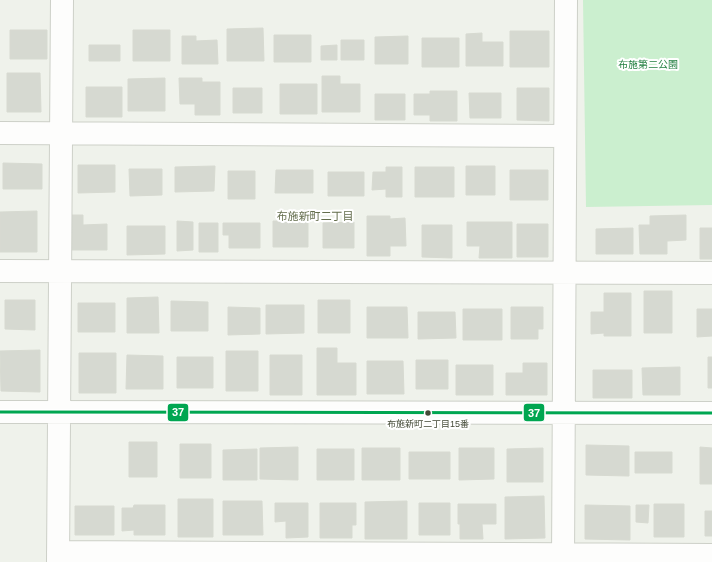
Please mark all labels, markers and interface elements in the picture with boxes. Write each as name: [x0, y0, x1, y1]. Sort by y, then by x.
park label: 布施第二公園: [618, 59, 678, 70]
district label: 布施新町二丁目: [277, 210, 354, 222]
line badge: 37: [167, 403, 189, 422]
line badge: 37: [523, 403, 545, 422]
text: 37: [172, 406, 184, 418]
text: 37: [528, 407, 540, 419]
marker: 布施新町二丁目15番: [423, 408, 433, 418]
place label: 布施新町二丁目15番: [387, 419, 469, 429]

